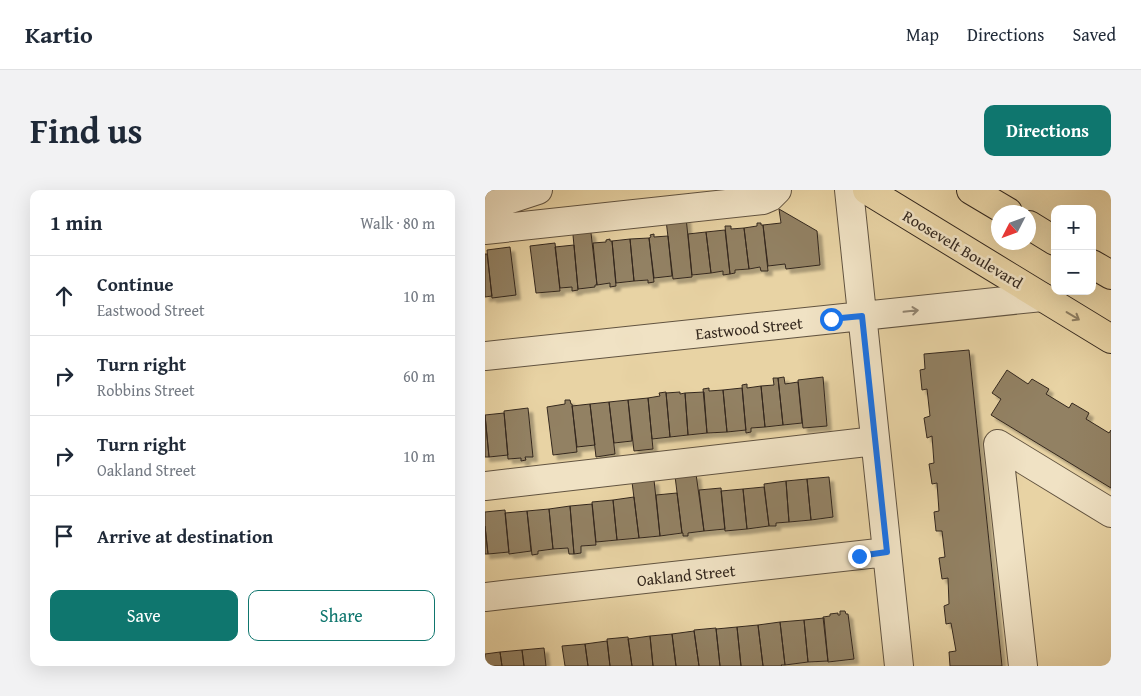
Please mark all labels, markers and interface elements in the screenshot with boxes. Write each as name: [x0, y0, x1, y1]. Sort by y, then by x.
text: Kartio: [25, 17, 93, 52]
text: Map: [906, 21, 939, 48]
text: Directions: [967, 21, 1044, 48]
text: Saved: [1072, 21, 1116, 48]
text: Find us: [30, 105, 143, 156]
button: Directions: [984, 105, 1111, 156]
street label: Roosevelt Boulevard: [898, 204, 1028, 295]
north arrow: [991, 205, 1036, 250]
map controls: [1051, 205, 1096, 295]
button: +: [1051, 205, 1096, 250]
text: 1 min: [50, 207, 102, 238]
text: Walk · 80 m: [360, 211, 435, 235]
button: −: [1051, 250, 1096, 295]
text: Continue: [97, 270, 174, 298]
icon: ahead: [50, 282, 78, 310]
text: 10 m: [403, 284, 435, 308]
text: Eastwood Street: [97, 298, 205, 322]
one-way arrow: [902, 306, 918, 316]
route start: [820, 308, 843, 331]
street label: Eastwood Street: [694, 310, 804, 346]
one-way arrow: [1065, 311, 1079, 321]
text: Turn right: [97, 350, 186, 378]
icon: right: [50, 362, 78, 390]
text: 60 m: [403, 364, 435, 388]
text: Robbins Street: [97, 378, 195, 402]
text: Turn right: [97, 430, 186, 458]
icon: right: [50, 442, 78, 470]
text: 10 m: [403, 444, 435, 468]
text: Oakland Street: [97, 458, 196, 482]
icon: arrive: [50, 522, 78, 550]
text: Arrive at destination: [97, 522, 273, 550]
route end: [848, 545, 871, 568]
street label: Oakland Street: [636, 558, 737, 592]
button: Save: [50, 590, 238, 641]
button: Share: [248, 590, 435, 641]

